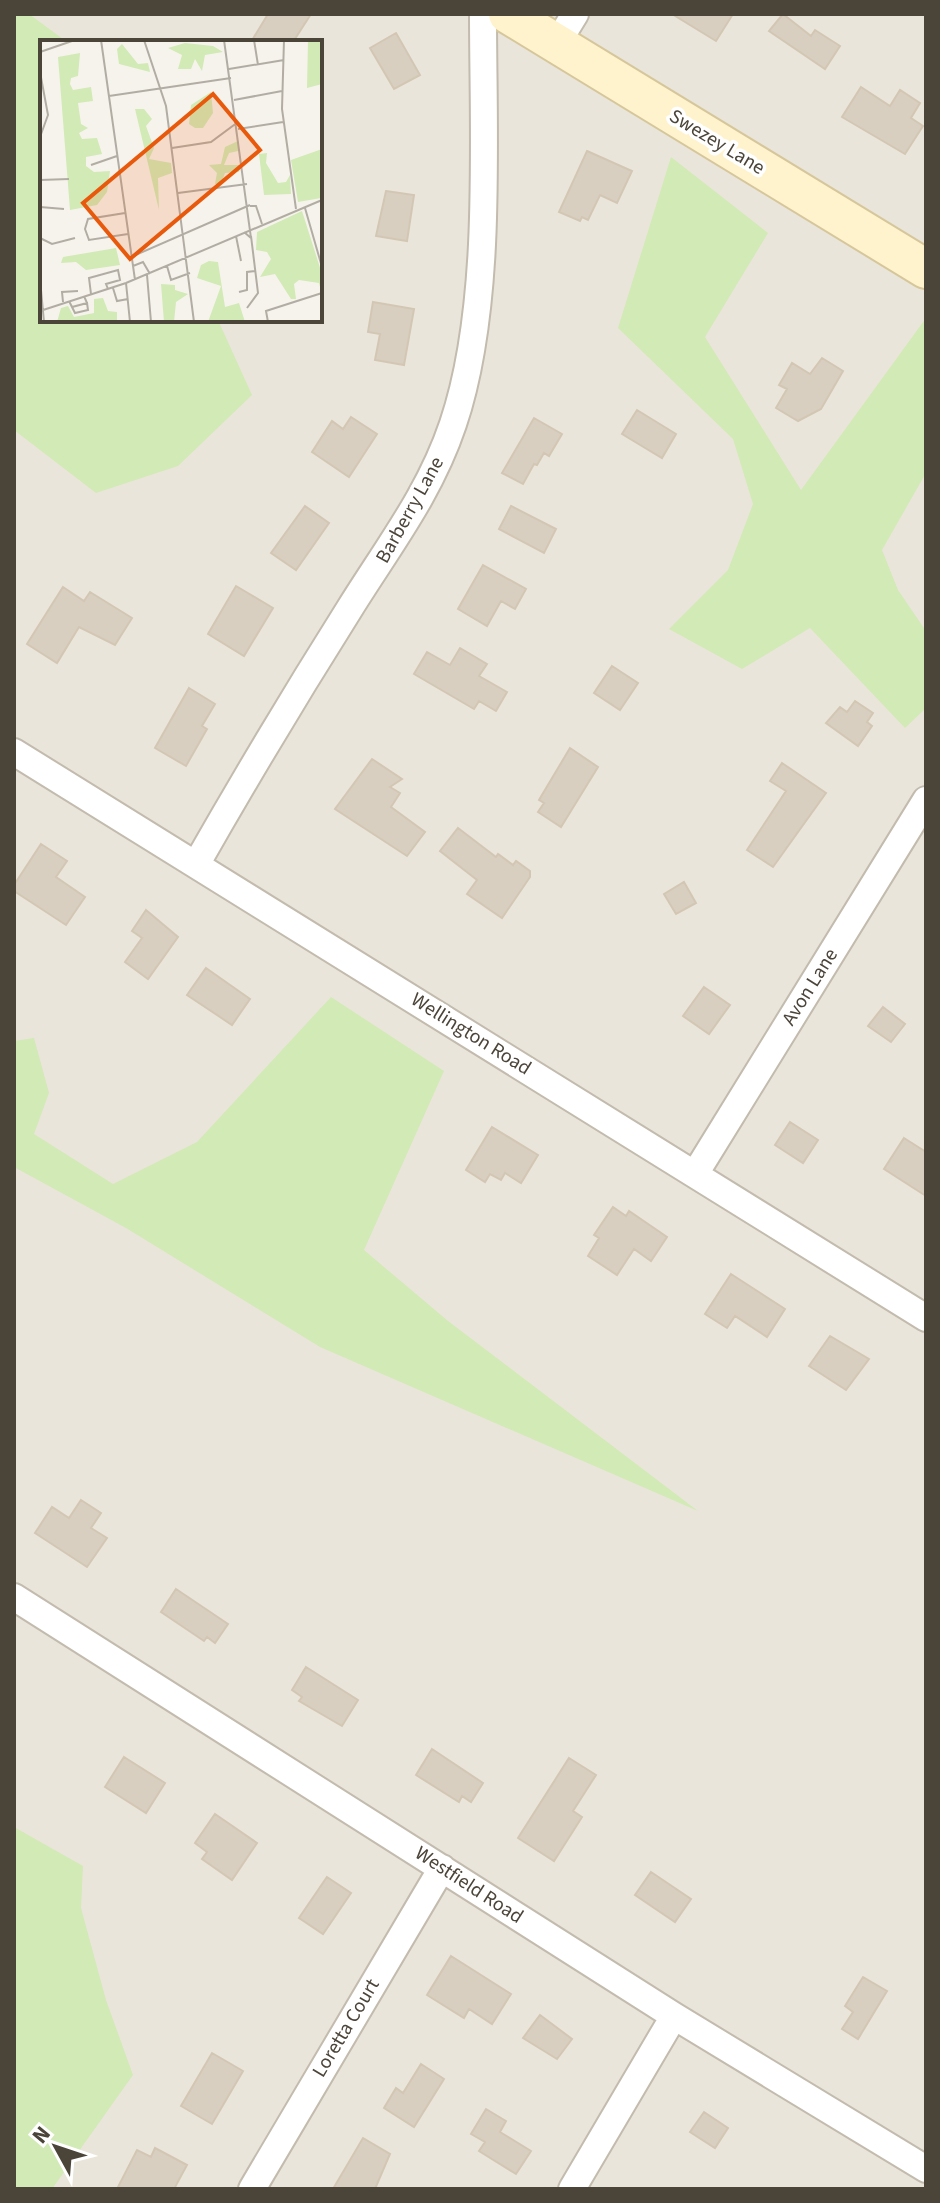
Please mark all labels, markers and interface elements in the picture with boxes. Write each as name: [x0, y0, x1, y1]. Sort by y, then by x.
inset map: [40, 40, 322, 322]
street label: Swezey Lane: [664, 102, 770, 182]
street label: Barberry Lane: [369, 451, 451, 568]
street label: Avon Lane: [775, 943, 845, 1031]
street label: Wellington Road: [405, 986, 537, 1082]
street label: Westfield Road: [409, 1839, 529, 1931]
street label: Loretta Court: [306, 1973, 387, 2083]
north arrow: [16, 2107, 96, 2187]
text: N: [24, 2119, 58, 2151]

